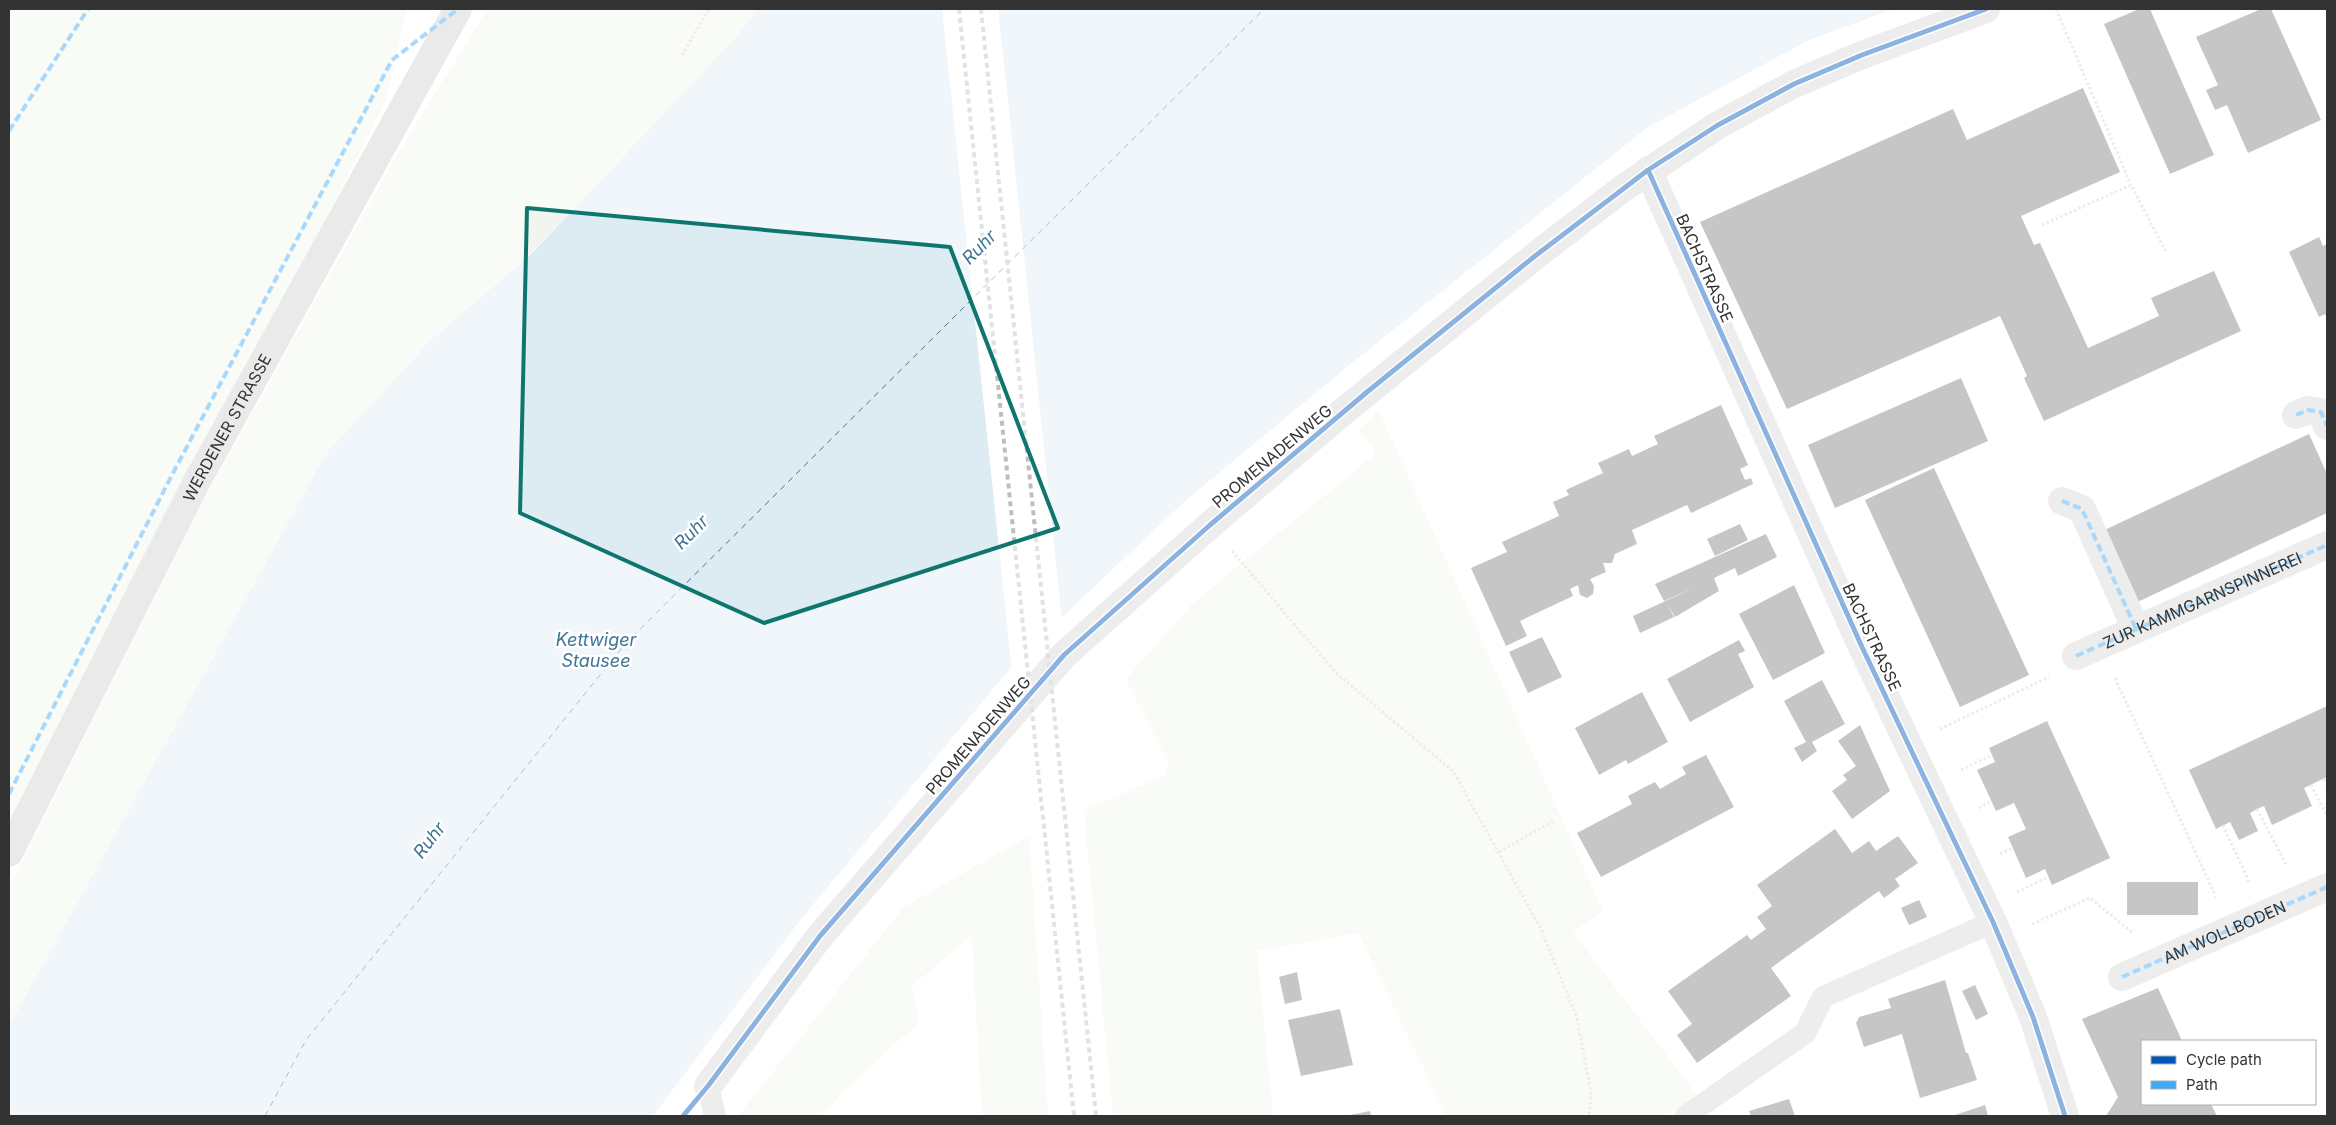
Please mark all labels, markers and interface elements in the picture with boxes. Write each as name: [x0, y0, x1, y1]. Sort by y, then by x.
street label: BACHSTRASSE: [1672, 211, 1738, 325]
water label: Ruhr: [958, 225, 1001, 268]
street label: WERDENER STRASSE: [178, 350, 276, 505]
street label: PROMENADENWEG: [1208, 400, 1336, 512]
water label: Ruhr: [670, 510, 713, 553]
street label: ZUR KAMMGARNSPINNEREI: [2100, 548, 2305, 653]
street label: BACHSTRASSE: [1838, 580, 1906, 694]
water label: Kettwiger Stausee: [556, 629, 638, 671]
street label: PROMENADENWEG: [921, 672, 1035, 798]
water label: Ruhr: [409, 817, 450, 862]
street label: AM WOLLBODEN: [2160, 896, 2289, 968]
legend: [2141, 1040, 2316, 1105]
text: Cycle path: [2186, 1050, 2262, 1069]
text: Path: [2186, 1075, 2218, 1094]

